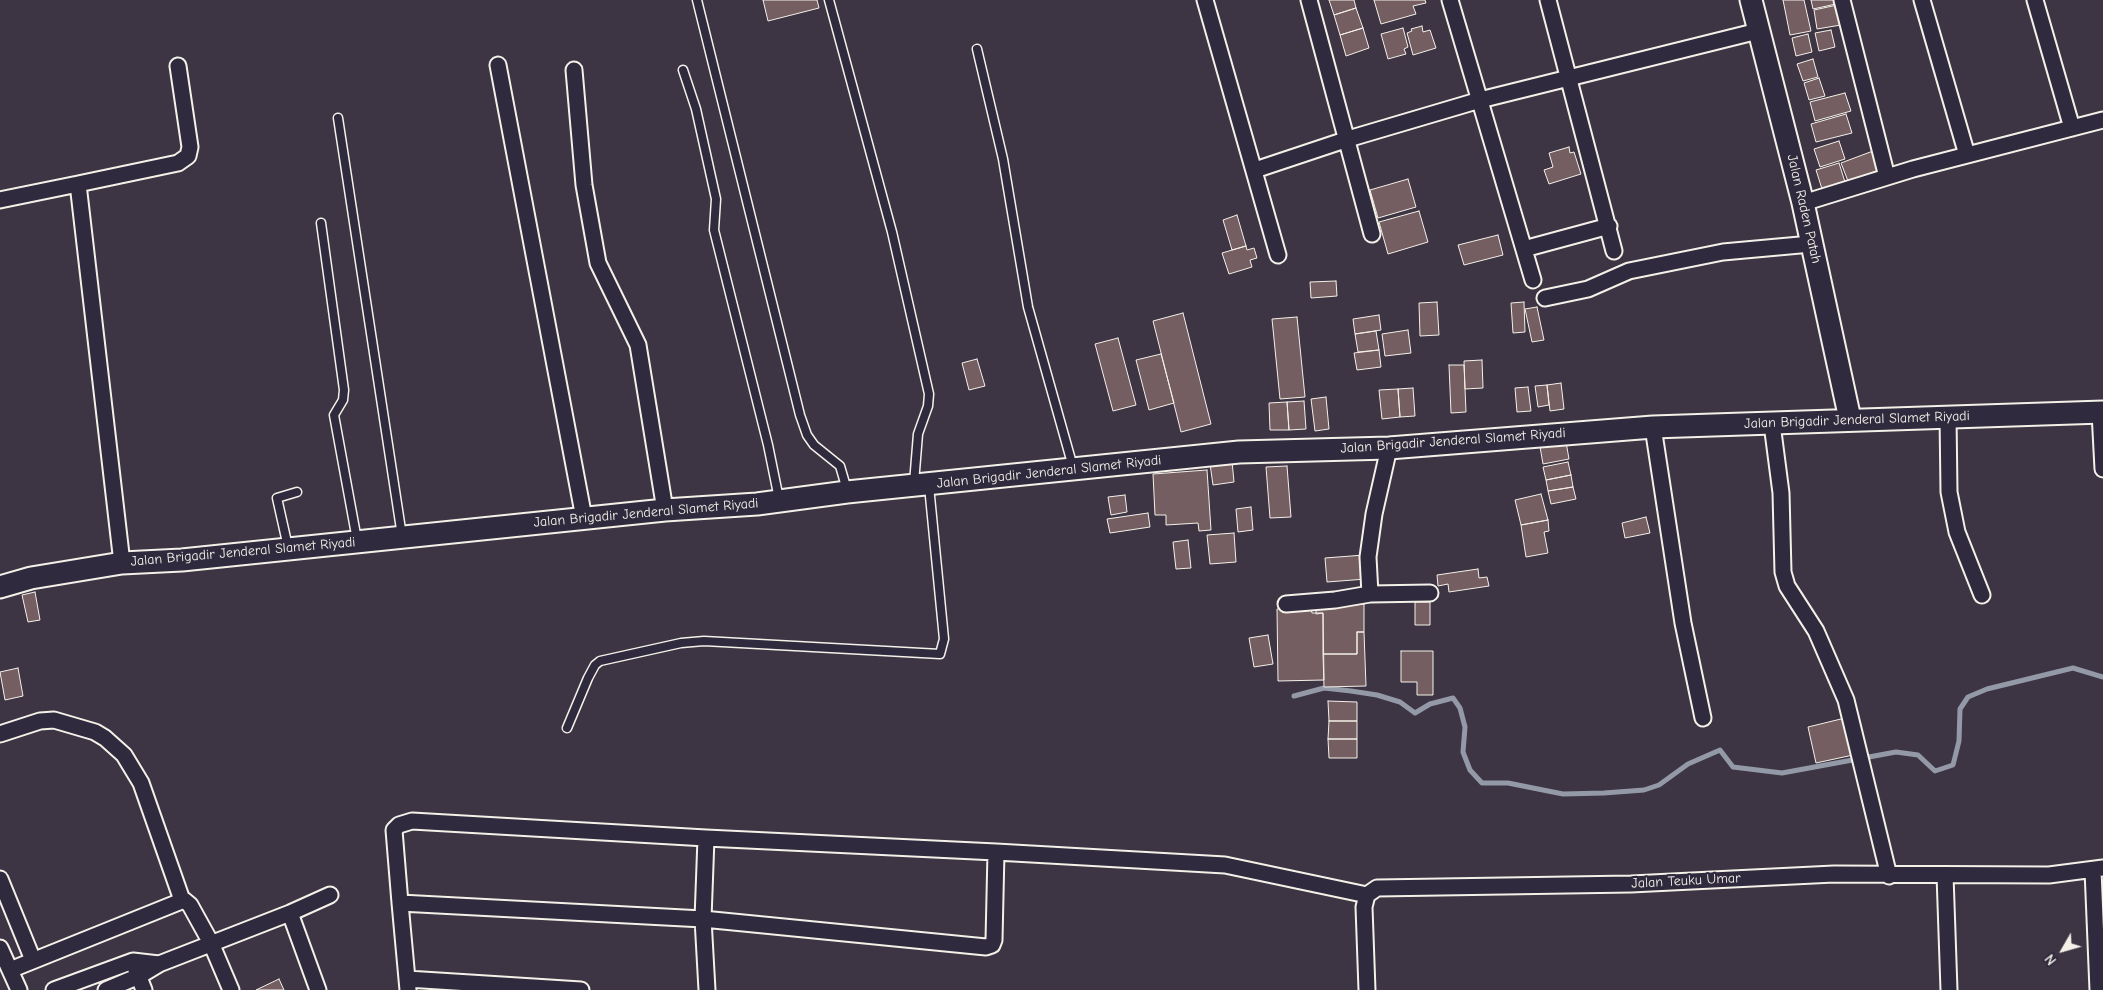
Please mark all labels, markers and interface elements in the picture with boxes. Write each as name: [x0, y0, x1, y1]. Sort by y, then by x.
street label: Jalan Raden Patah: [1783, 153, 1825, 265]
street label: Jalan Brigadir Jenderal Slamet Riyadi: [1744, 408, 1970, 432]
street label: Jalan Brigadir Jenderal Slamet Riyadi: [1340, 425, 1566, 457]
street label: Jalan Brigadir Jenderal Slamet Riyadi: [936, 452, 1162, 492]
street label: Jalan Brigadir Jenderal Slamet Riyadi: [533, 495, 759, 531]
street label: Jalan Brigadir Jenderal Slamet Riyadi: [130, 534, 356, 570]
street label: Jalan Teuku Umar: [1631, 870, 1741, 892]
north arrow: [2038, 925, 2088, 975]
text: N: [2041, 951, 2060, 968]

